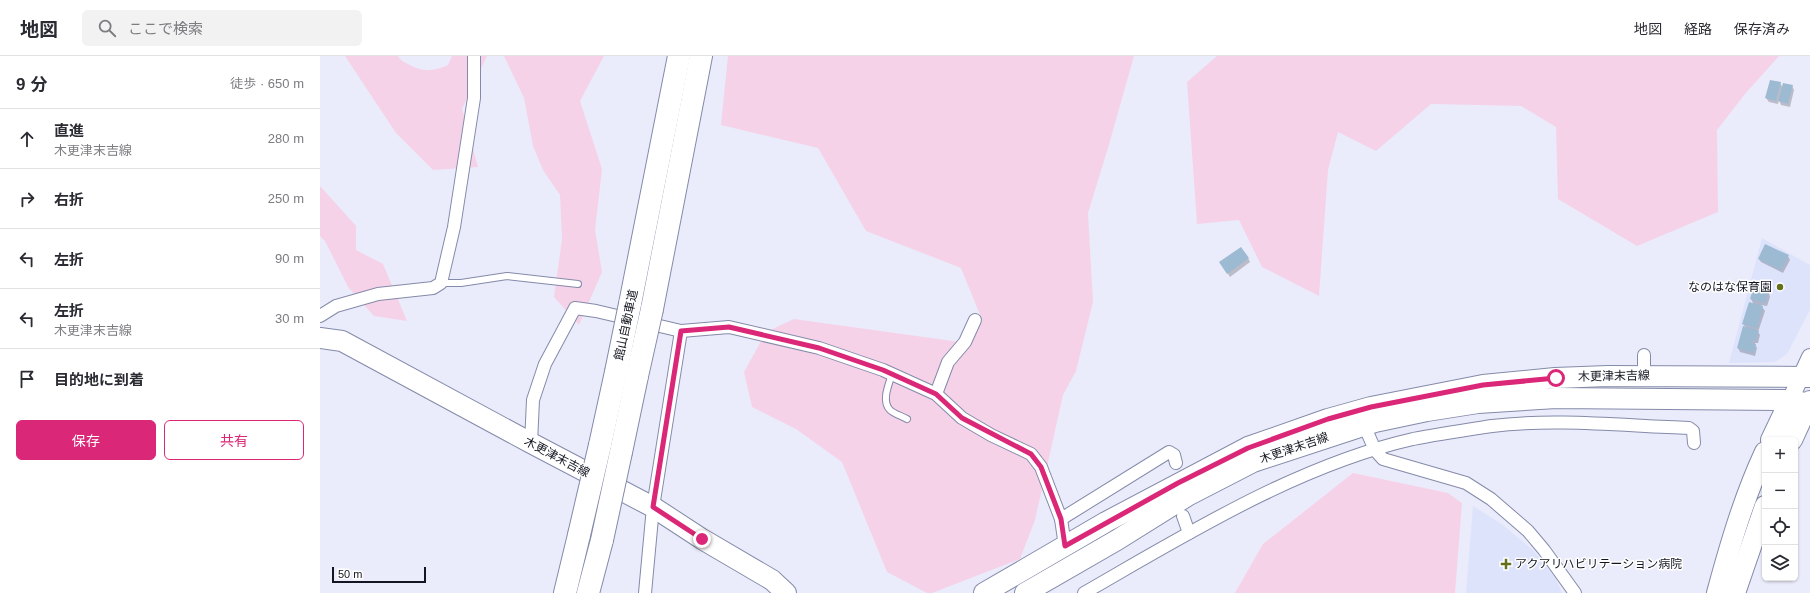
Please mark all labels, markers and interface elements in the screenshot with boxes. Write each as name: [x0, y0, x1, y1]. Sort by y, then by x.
search box: [82, 10, 362, 46]
icon: search: [96, 17, 118, 39]
text: 地図: [20, 19, 58, 40]
text: ここで検索: [128, 20, 203, 37]
text: 地図: [1634, 21, 1662, 37]
text: 経路: [1684, 21, 1712, 37]
text: 保存済み: [1734, 21, 1790, 37]
text: 9 分: [16, 75, 47, 94]
text: 徒歩 · 650 m: [230, 76, 304, 91]
text: 直進: [54, 122, 84, 139]
icon: ahead: [16, 128, 38, 150]
text: 280 m: [268, 131, 304, 146]
text: 木更津末吉線: [54, 143, 132, 158]
icon: right: [16, 188, 38, 210]
text: 右折: [54, 191, 84, 208]
text: 250 m: [268, 191, 304, 206]
icon: left: [16, 248, 38, 270]
text: 左折: [54, 251, 84, 268]
text: 90 m: [275, 251, 304, 266]
place label: なのはな保育園: [1688, 280, 1772, 294]
marker: なのはな保育園: [1775, 282, 1785, 292]
street label: 館山自動車道: [612, 288, 640, 362]
text: 左折: [54, 302, 84, 319]
icon: left: [16, 308, 38, 330]
text: 30 m: [275, 311, 304, 326]
text: 木更津末吉線: [54, 323, 132, 338]
icon: arrive: [16, 368, 38, 390]
street label: 木更津末吉線: [1578, 368, 1650, 384]
route start: [1547, 369, 1565, 387]
text: 目的地に到着: [54, 371, 144, 388]
button: 保存: [16, 420, 156, 460]
button: 共有: [164, 420, 304, 460]
street label: 木更津末吉線: [1258, 430, 1330, 466]
street label: 木更津末吉線: [522, 434, 592, 480]
map controls: [1762, 437, 1798, 581]
button: +: [1762, 437, 1798, 473]
button: −: [1762, 473, 1798, 509]
button: locate: [1762, 509, 1798, 545]
route end: [693, 530, 711, 548]
button: layers: [1762, 545, 1798, 581]
place label: アクアリハビリテーション病院: [1515, 557, 1682, 571]
marker: アクアリハビリテーション病院: [1500, 558, 1512, 570]
scale bar: [332, 565, 426, 584]
text: 50 m: [338, 568, 362, 580]

